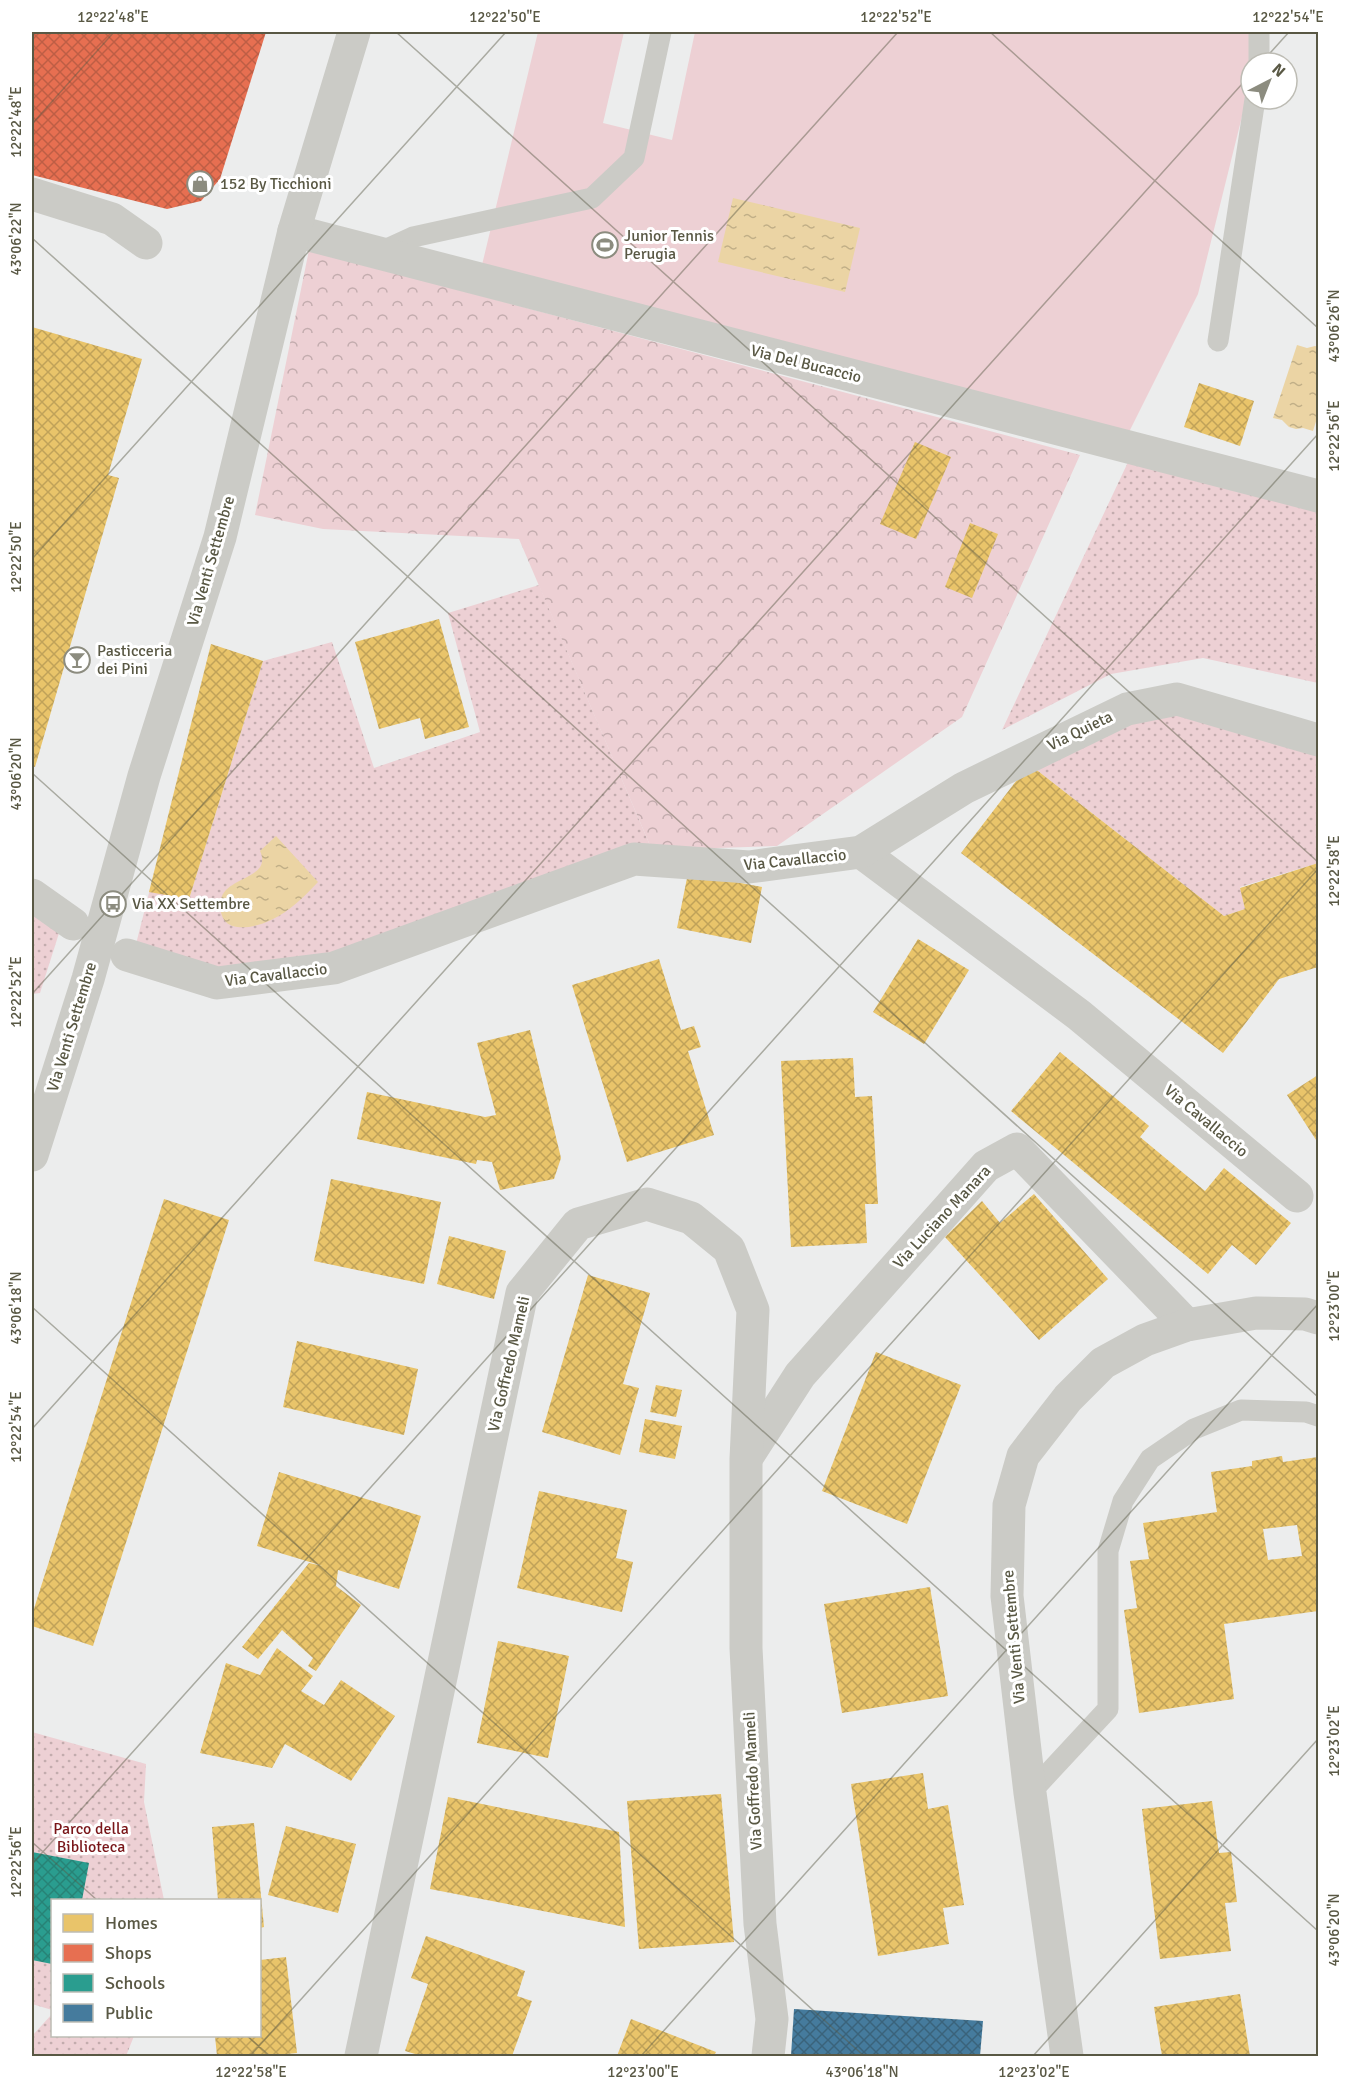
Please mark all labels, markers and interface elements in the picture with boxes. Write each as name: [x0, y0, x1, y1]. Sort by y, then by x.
text: 12°22'48"E: [77, 8, 149, 26]
text: 12°22'50"E: [469, 8, 541, 26]
text: 12°22'52"E: [860, 8, 932, 26]
text: 12°22'54"E: [1252, 8, 1324, 26]
north arrow: [1239, 51, 1299, 111]
text: N: [1268, 59, 1289, 82]
text: 12°22'48"E: [7, 86, 25, 158]
shop icon: 152 By Ticchioni: [185, 169, 215, 199]
place label: 152 By Ticchioni: [220, 174, 332, 194]
text: 43°06'22"N: [7, 202, 25, 276]
place label: Junior Tennis Perugia: [624, 226, 714, 264]
sports icon: Junior Tennis Perugia: [590, 230, 620, 260]
text: 43°06'26"N: [1325, 289, 1343, 363]
street label: Via Del Bucaccio: [748, 341, 864, 387]
text: 12°22'56"E: [1325, 400, 1343, 472]
street label: Via Venti Settembre: [183, 494, 239, 628]
text: 12°22'50"E: [7, 521, 25, 593]
place label: Pasticceria dei Pini: [97, 641, 172, 679]
bar icon: Pasticceria dei Pini: [62, 645, 92, 675]
street label: Via Quieta: [1044, 707, 1116, 755]
text: 43°06'20"N: [7, 737, 25, 811]
text: 12°22'58"E: [1325, 835, 1343, 907]
street label: Via Cavallaccio: [743, 845, 847, 875]
bus stop icon: Via XX Settembre: [98, 889, 128, 919]
place label: Via XX Settembre: [132, 894, 250, 914]
text: 12°22'52"E: [7, 956, 25, 1028]
street label: Via Cavallaccio: [224, 959, 328, 991]
street label: Via Venti Settembre: [43, 960, 101, 1094]
street label: Via Cavallaccio: [1160, 1080, 1252, 1162]
street label: Via Luciano Manara: [889, 1161, 995, 1273]
text: 12°23'00"E: [1325, 1270, 1343, 1342]
text: 43°06'18"N: [7, 1271, 25, 1345]
street label: Via Goffredo Mameli: [484, 1294, 534, 1434]
text: 12°22'54"E: [7, 1391, 25, 1463]
street label: Via Venti Settembre: [998, 1569, 1030, 1705]
text: 12°23'02"E: [1325, 1705, 1343, 1777]
street label: Via Goffredo Mameli: [739, 1711, 767, 1851]
park label: Parco della Biblioteca: [53, 1819, 129, 1857]
text: 12°22'56"E: [7, 1826, 25, 1898]
text: 43°06'20"N: [1325, 1893, 1343, 1967]
legend: [51, 1899, 261, 2037]
text: Homes: [105, 1912, 158, 1934]
text: Shops: [105, 1942, 152, 1964]
text: Schools: [105, 1972, 165, 1994]
text: Public: [105, 2002, 153, 2024]
text: 12°22'58"E: [215, 2063, 287, 2081]
text: 12°23'00"E: [607, 2063, 679, 2081]
text: 43°06'18"N: [825, 2063, 899, 2081]
text: 12°23'02"E: [998, 2063, 1070, 2081]

